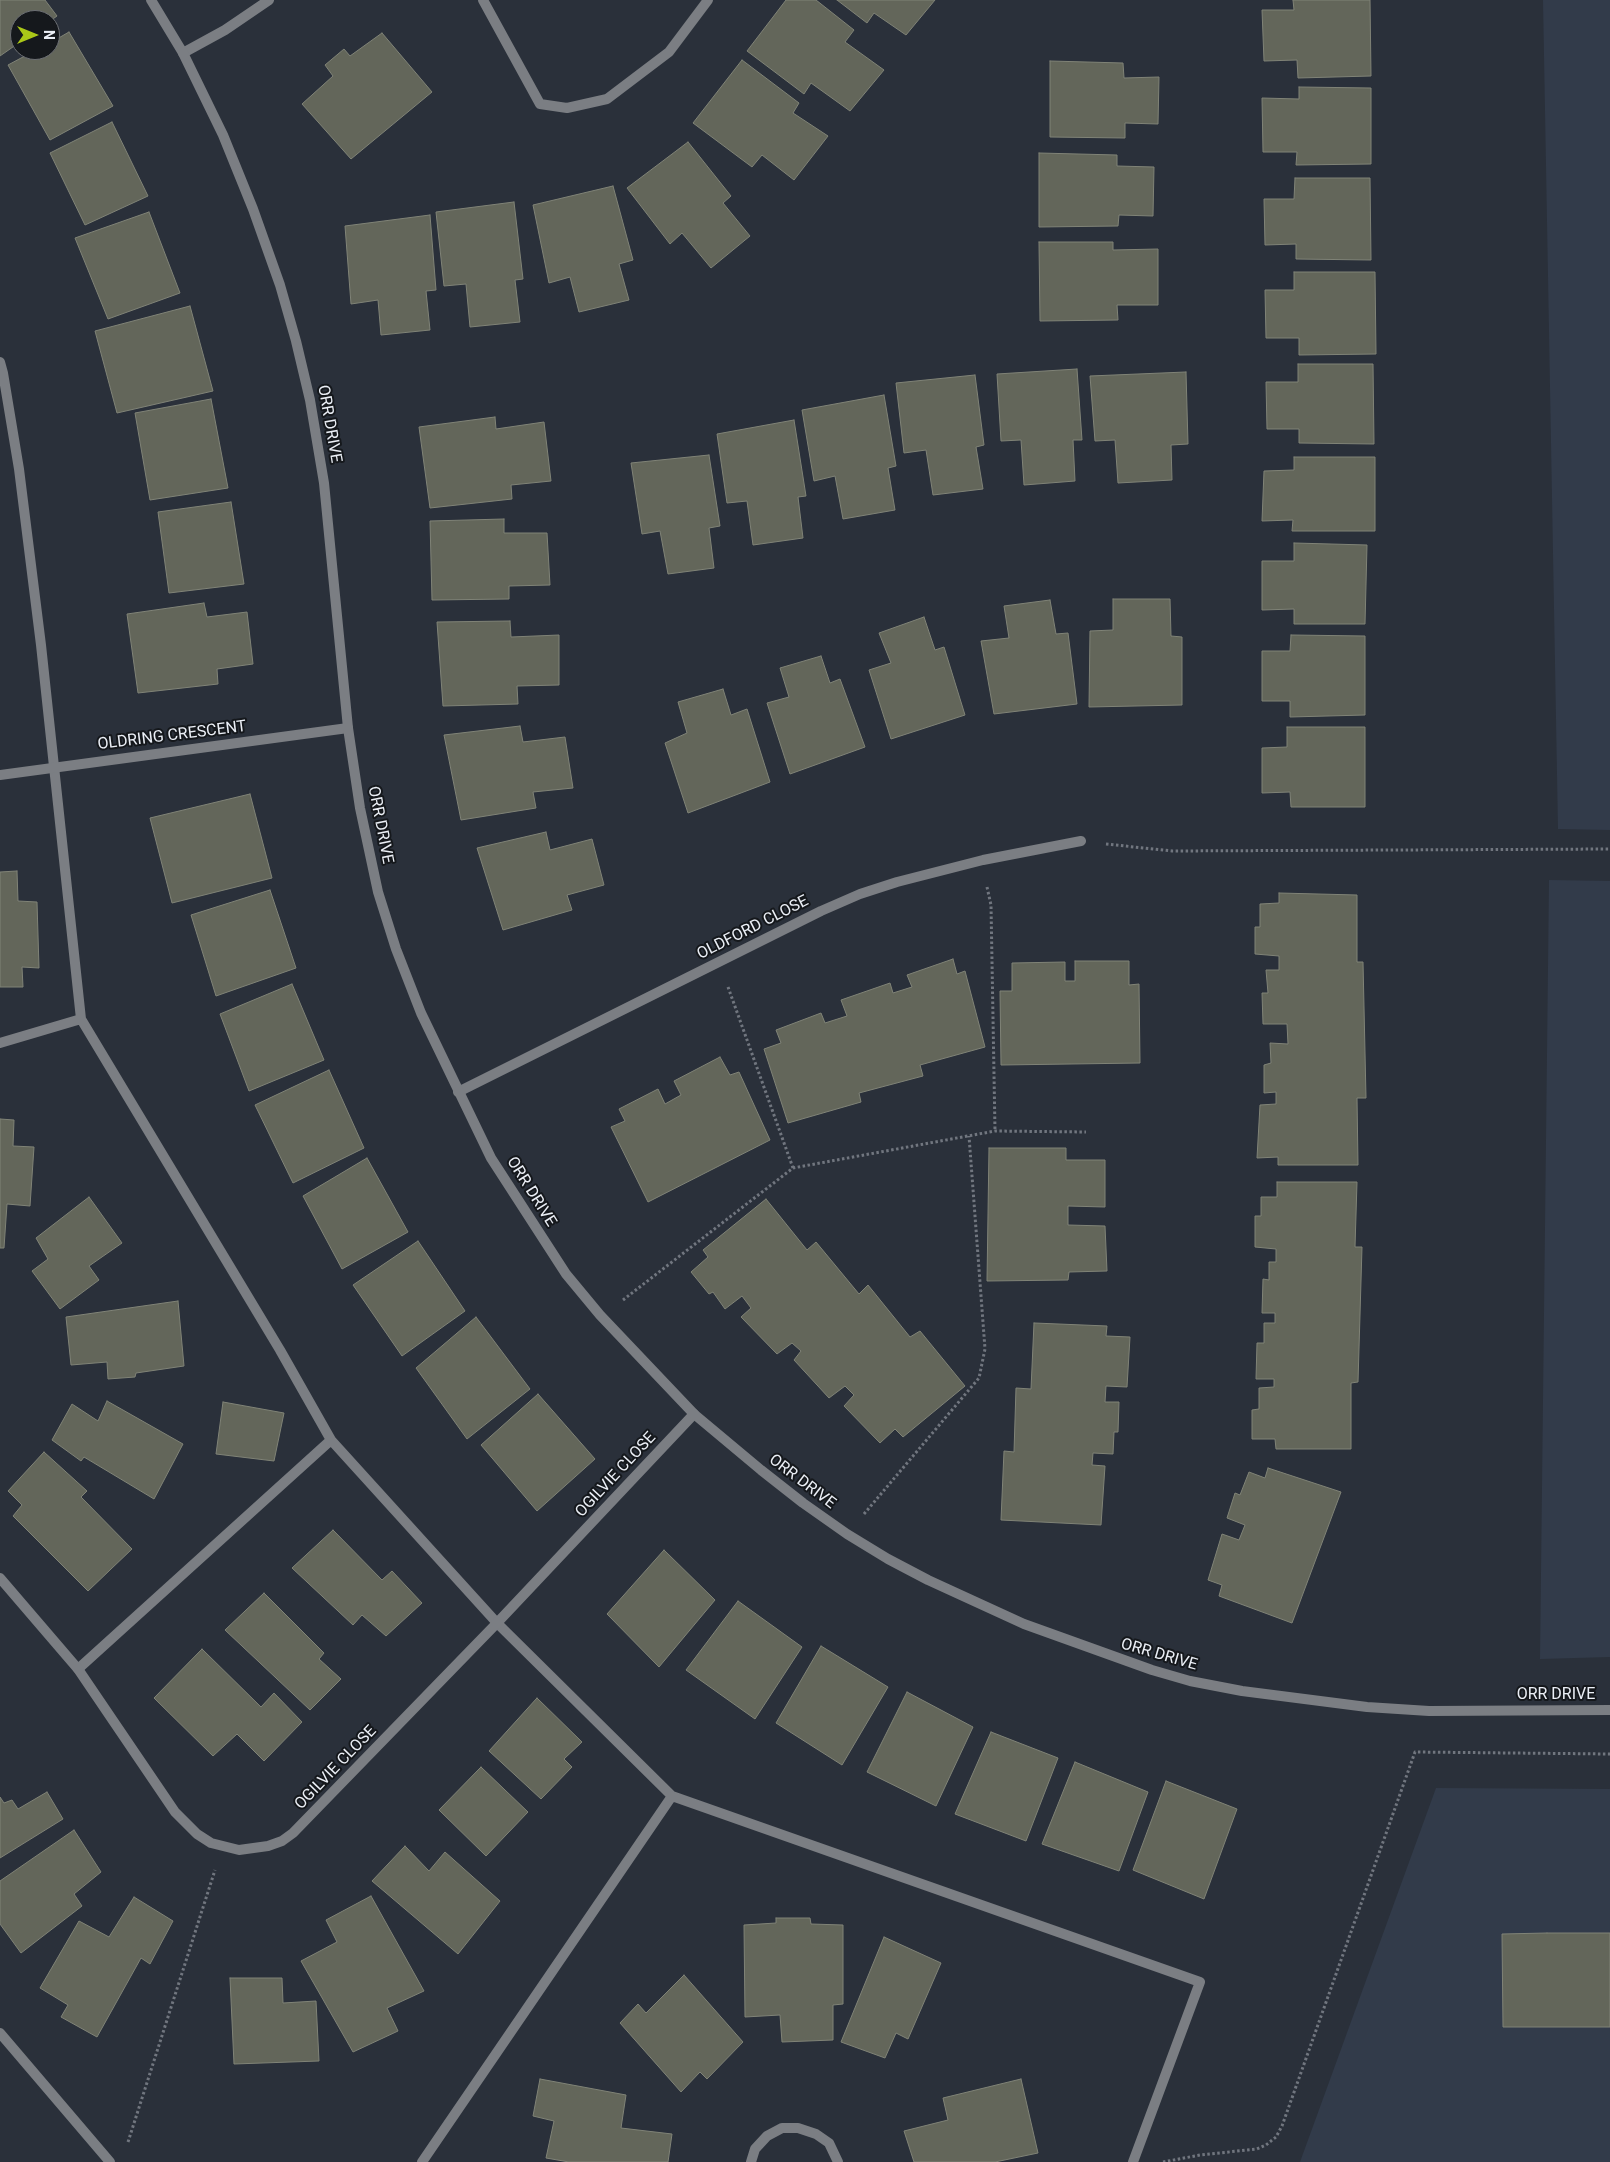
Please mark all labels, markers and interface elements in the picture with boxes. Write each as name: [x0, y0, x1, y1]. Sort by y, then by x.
north arrow: [10, 10, 60, 60]
text: N: [41, 30, 57, 40]
street label: ORR DRIVE: [313, 384, 345, 464]
street label: OLDRING CRESCENT: [97, 717, 247, 755]
street label: ORR DRIVE: [363, 785, 397, 865]
street label: OLDFORD CLOSE: [694, 892, 812, 964]
street label: ORR DRIVE: [502, 1154, 560, 1230]
street label: OGILVIE CLOSE: [572, 1429, 660, 1521]
street label: ORR DRIVE: [765, 1451, 839, 1513]
street label: ORR DRIVE: [1119, 1635, 1199, 1675]
street label: ORR DRIVE: [1517, 1685, 1595, 1705]
street label: OGILVIE CLOSE: [291, 1722, 381, 1814]

